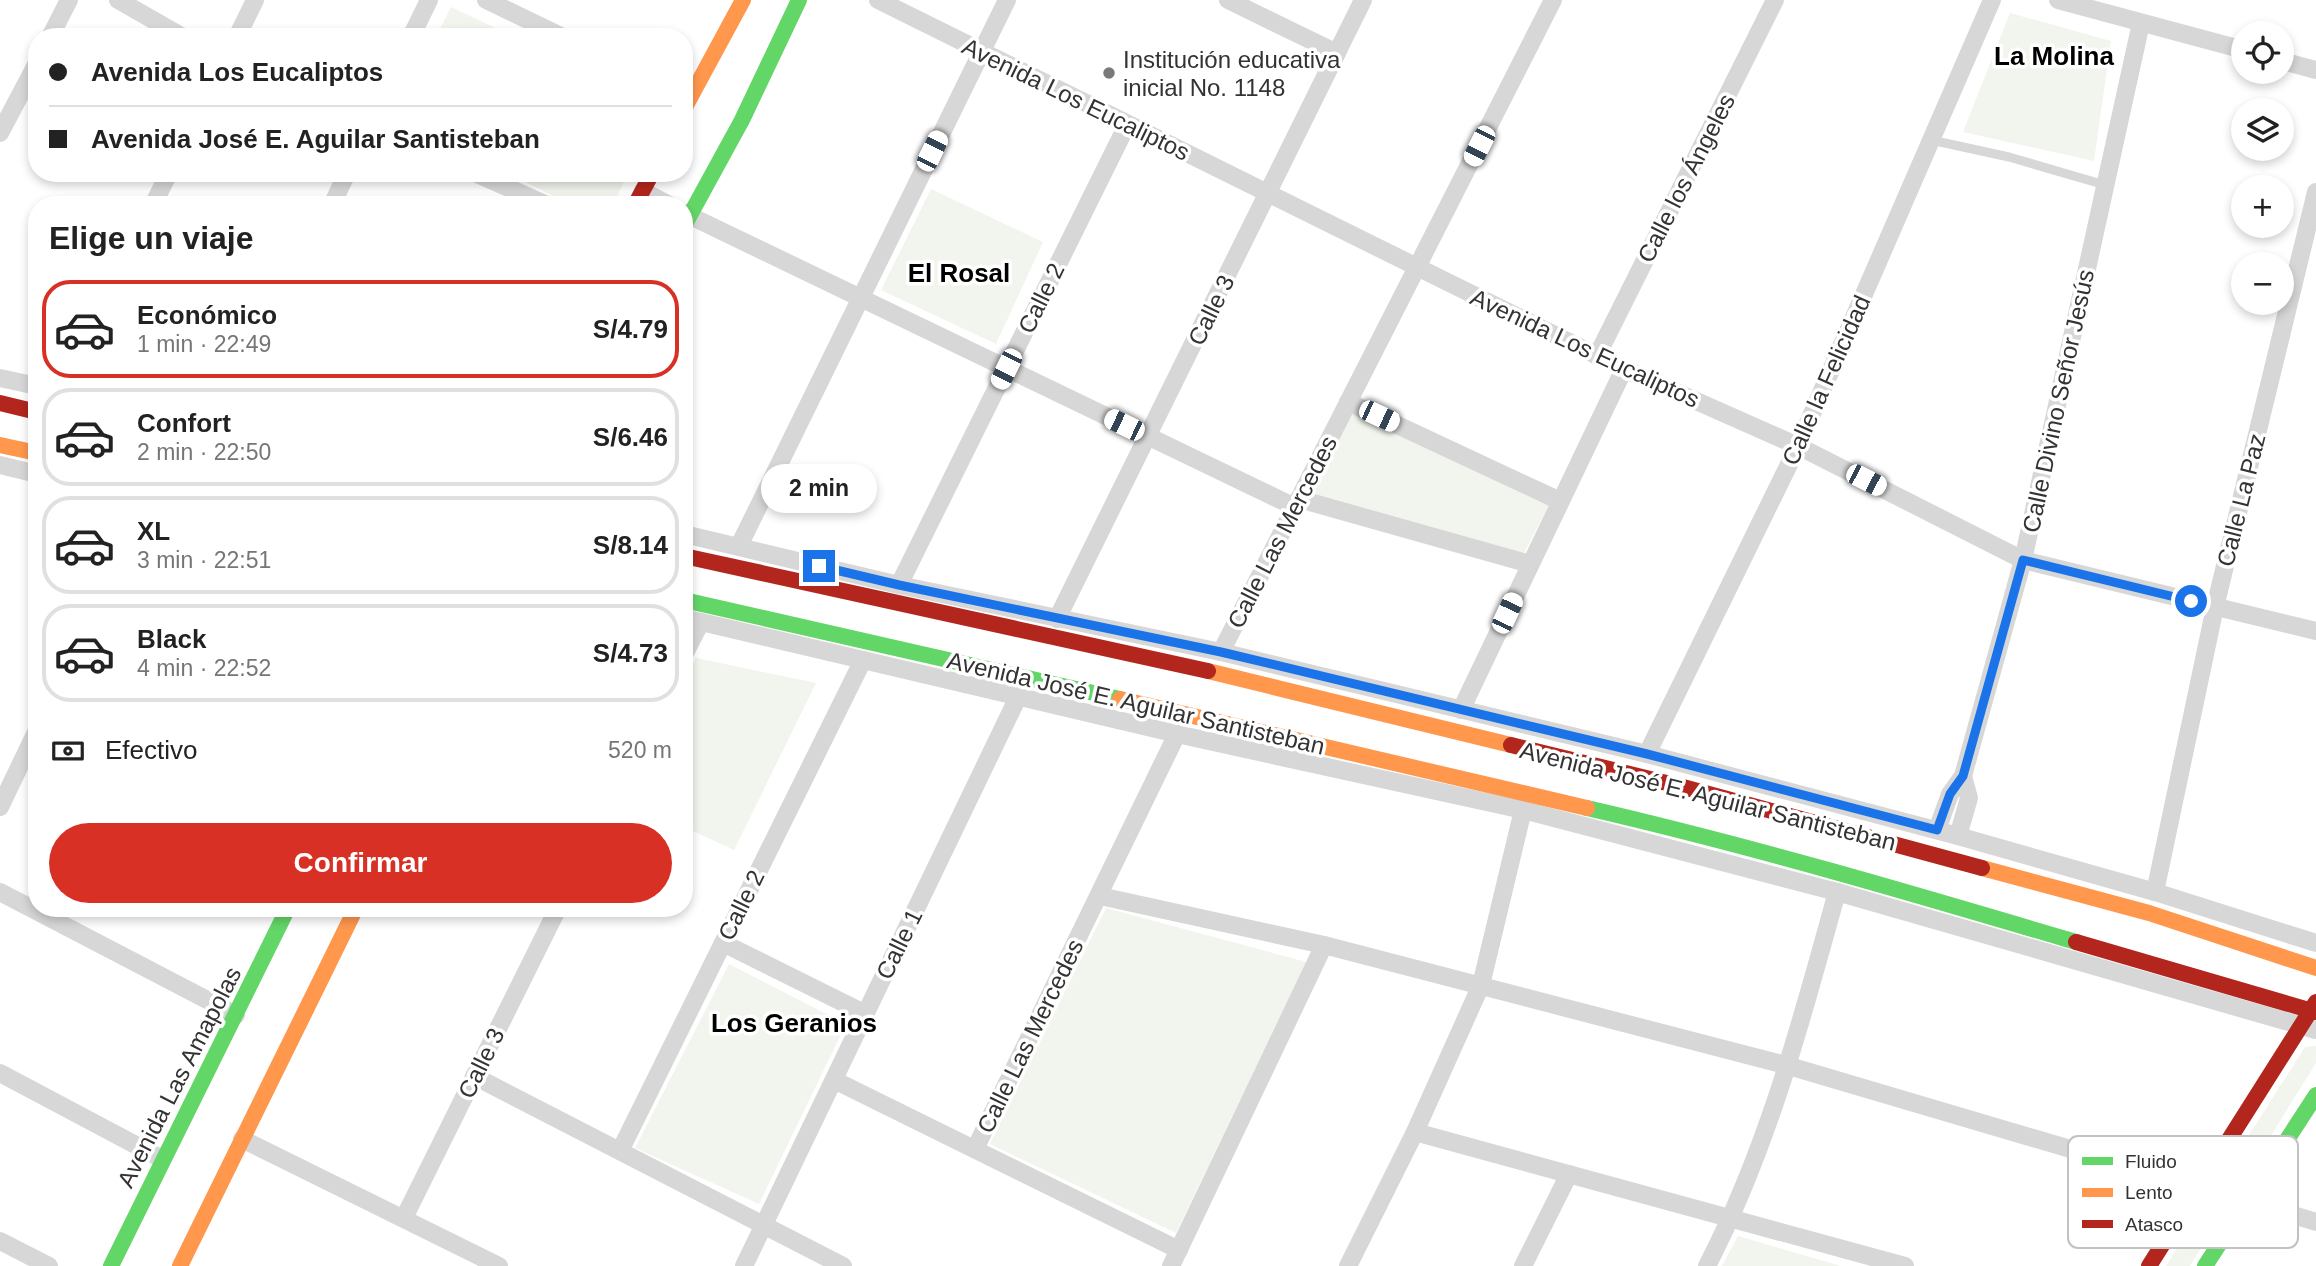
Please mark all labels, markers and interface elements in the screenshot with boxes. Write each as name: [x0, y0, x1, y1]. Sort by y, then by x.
map controls: [2231, 21, 2294, 315]
button: locate: [2231, 21, 2294, 84]
street label: Avenida Los Eucaliptos: [958, 32, 1194, 166]
district label: La Molina: [1994, 41, 2114, 71]
place label: Institución educativa inicial No. 1148: [1123, 46, 1341, 101]
text: Avenida Los Eucaliptos: [91, 57, 383, 87]
marker: Institución educativa inicial No. 1148: [1101, 65, 1117, 81]
street label: Calle los Ángeles: [1632, 89, 1740, 267]
button: layers: [2231, 98, 2294, 161]
car: [1461, 123, 1498, 169]
text: Avenida José E. Aguilar Santisteban: [91, 124, 540, 154]
car: [914, 128, 951, 174]
button: +: [2231, 175, 2294, 238]
text: Elige un viaje: [49, 220, 254, 256]
button: −: [2231, 252, 2294, 315]
district label: El Rosal: [908, 258, 1010, 288]
street label: Calle 2: [1012, 259, 1070, 337]
street label: Calle Divino Señor Jesús: [2017, 267, 2099, 535]
street label: Calle 3: [1182, 271, 1240, 349]
street label: Avenida Los Eucaliptos: [1466, 283, 1704, 413]
street label: Calle la Felicidad: [1776, 291, 1876, 469]
icon: car: [53, 298, 116, 361]
text: Económico: [137, 300, 277, 330]
text: S/4.79: [593, 314, 668, 344]
text: 1 min · 22:49: [137, 331, 271, 357]
car: [988, 346, 1025, 392]
car: [1356, 398, 1403, 434]
icon: car: [53, 406, 116, 469]
car: [1101, 406, 1148, 444]
text: Confort: [137, 408, 231, 438]
text: S/6.46: [593, 422, 668, 452]
street label: Calle Las Mercedes: [1222, 431, 1342, 633]
street label: Calle La Paz: [2211, 431, 2271, 569]
text: 2 min · 22:50: [137, 439, 271, 465]
car: [1843, 461, 1890, 499]
callout: 2 min: [761, 464, 877, 514]
text: 2 min: [789, 475, 849, 501]
icon: car: [53, 514, 116, 577]
text: XL: [137, 516, 170, 546]
text: S/8.14: [593, 530, 668, 560]
text: 3 min · 22:51: [137, 547, 271, 573]
route end: [803, 550, 835, 582]
route start: [2175, 585, 2207, 617]
car: [1489, 590, 1526, 636]
icon: car: [53, 622, 116, 685]
text: Black: [137, 624, 206, 654]
text: S/4.73: [593, 638, 668, 668]
street label: Avenida José E. Aguilar Santisteban: [945, 646, 1327, 760]
text: 4 min · 22:52: [137, 655, 271, 681]
icon: cash: [49, 732, 87, 770]
text: Efectivo: [105, 735, 198, 765]
street label: Avenida José E. Aguilar Santisteban: [1517, 736, 1899, 856]
text: 520 m: [608, 737, 672, 763]
button: Confirmar: [49, 823, 672, 903]
street label: Calle 2: [712, 866, 770, 944]
street label: Calle 1: [870, 905, 928, 983]
street label: Calle Las Mercedes: [971, 935, 1089, 1137]
street label: Avenida Las Amapolas: [112, 962, 246, 1192]
district label: Los Geranios: [711, 1008, 877, 1038]
street label: Calle 3: [452, 1024, 510, 1102]
legend: [2068, 1136, 2298, 1248]
text: Fluido: [2125, 1151, 2177, 1172]
text: Lento: [2125, 1182, 2173, 1203]
text: Atasco: [2125, 1214, 2183, 1235]

